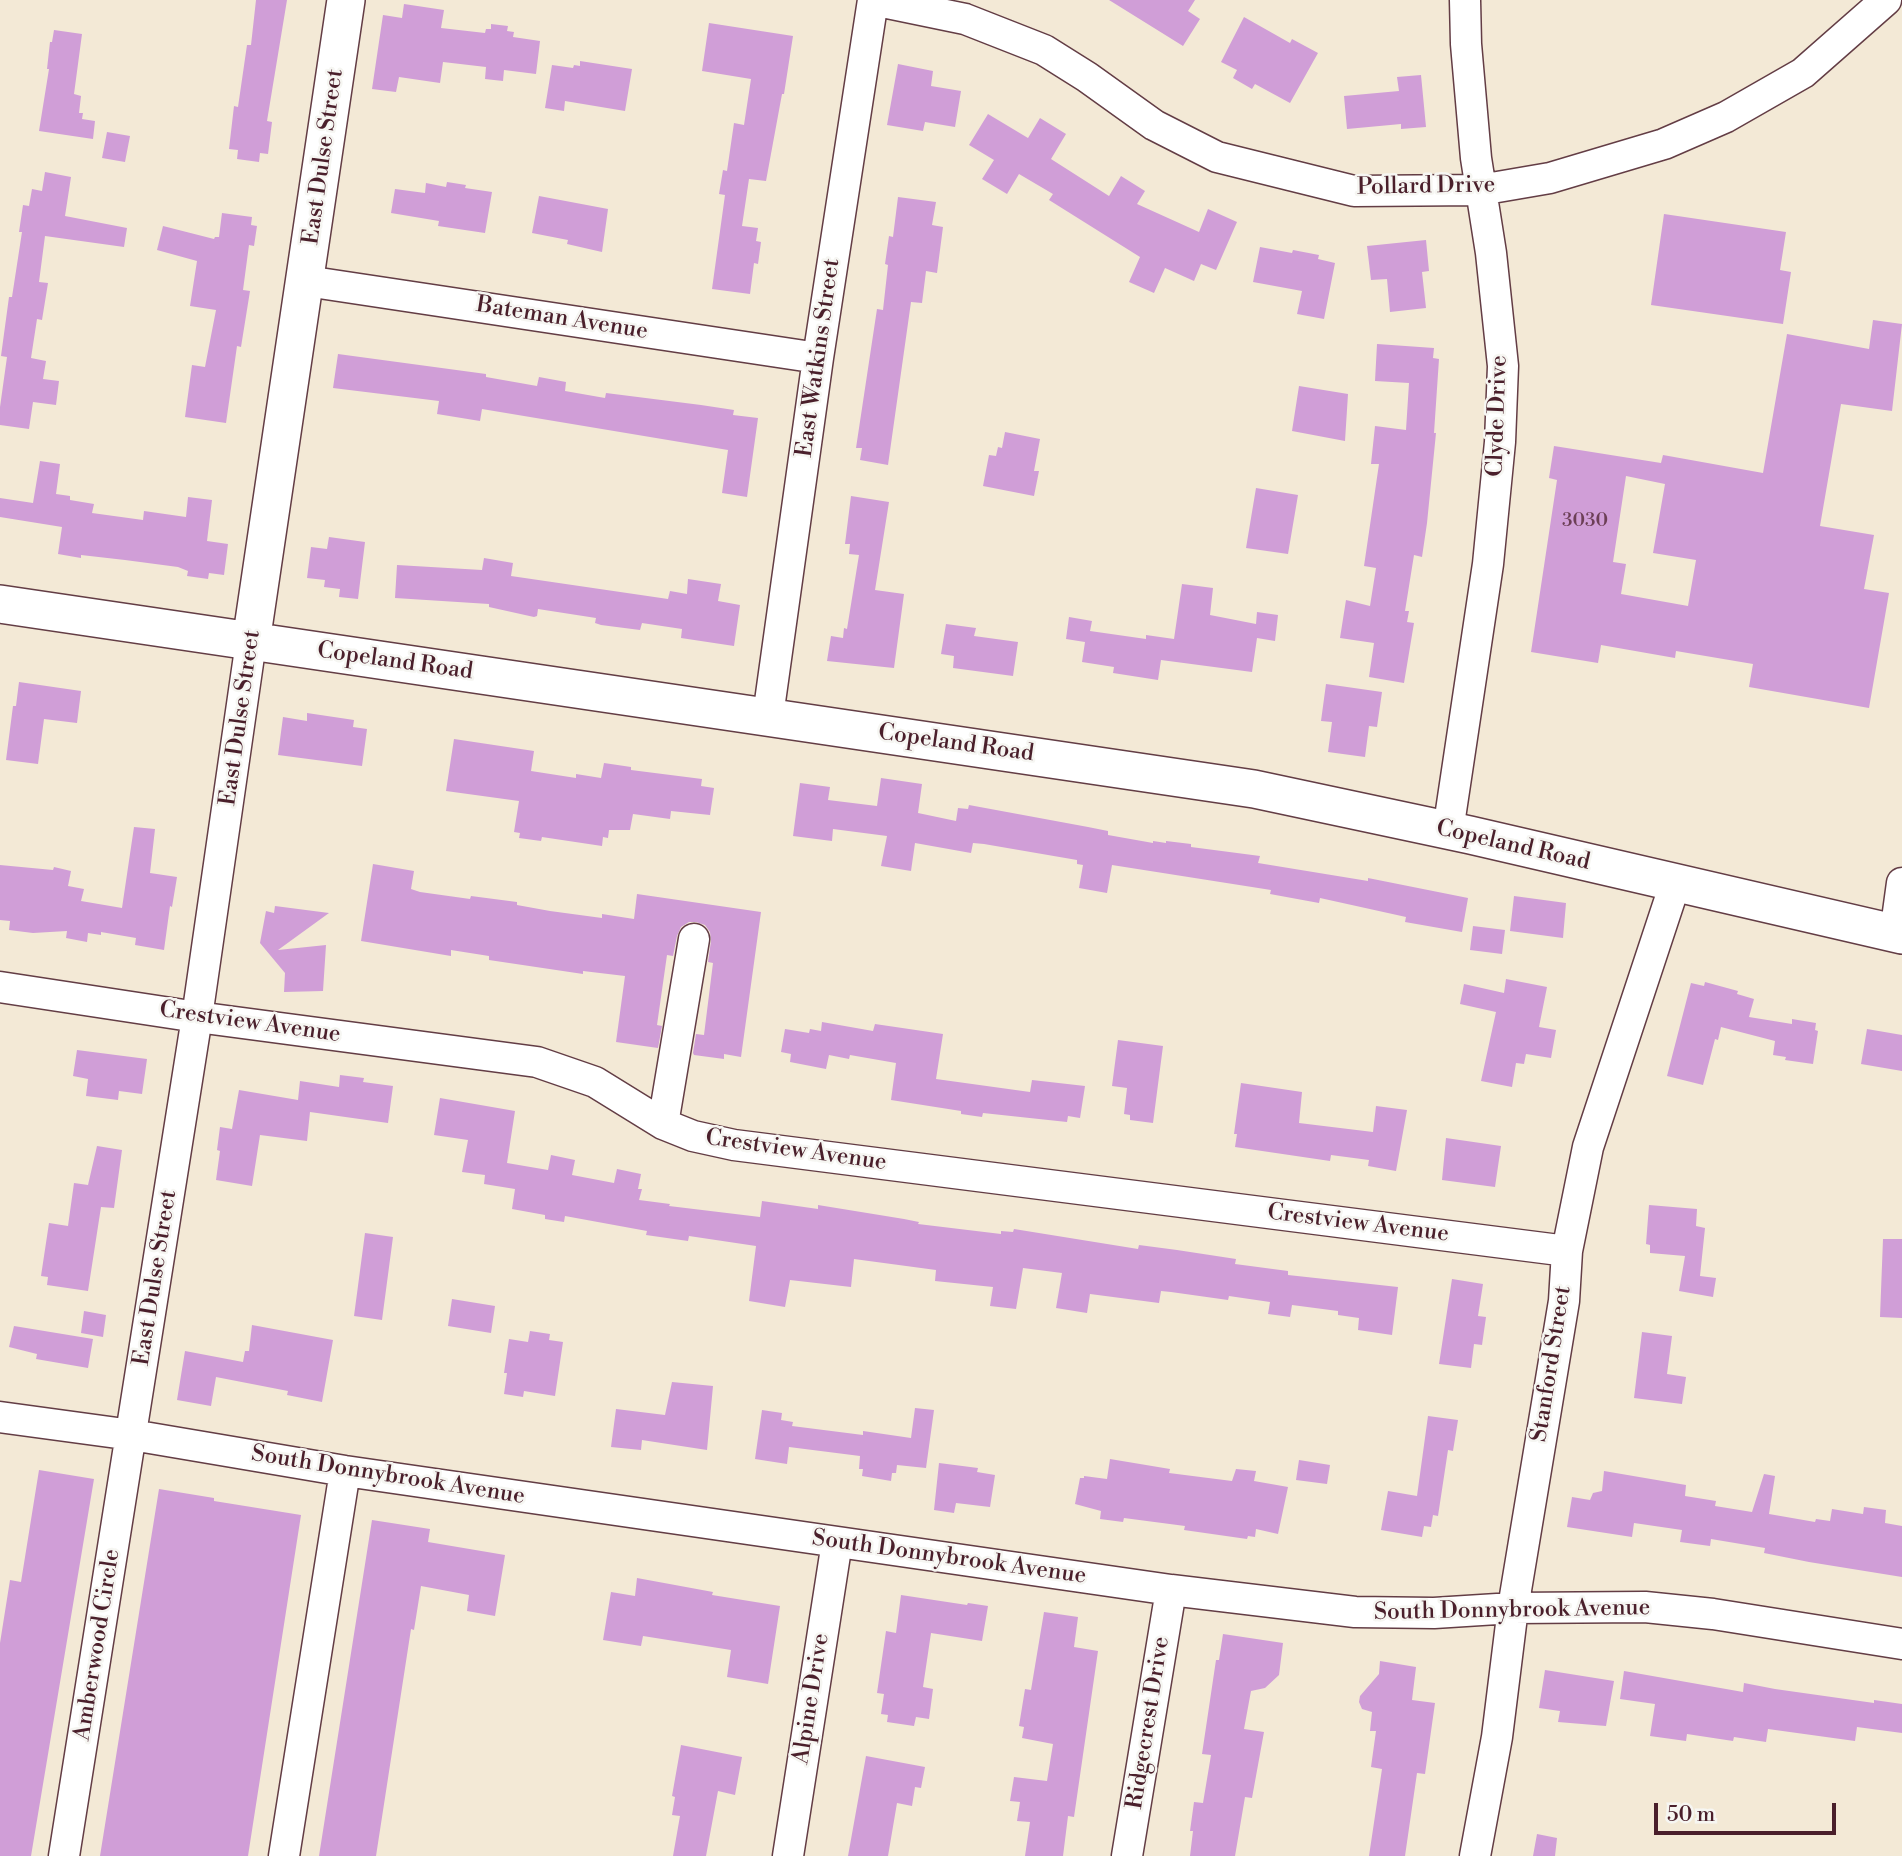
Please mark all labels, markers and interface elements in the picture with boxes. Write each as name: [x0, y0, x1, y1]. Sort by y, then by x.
street label: East Dulse Street: [298, 67, 350, 247]
street label: Pollard Drive: [1357, 172, 1495, 202]
street label: East Watkins Street: [791, 257, 847, 459]
street label: Bateman Avenue: [474, 292, 650, 346]
street label: Clyde Drive: [1482, 355, 1514, 477]
house number: 3030: [1562, 510, 1608, 532]
street label: East Dulse Street: [215, 628, 267, 808]
street label: Copeland Road: [315, 637, 475, 687]
street label: Copeland Road: [876, 719, 1036, 769]
street label: Copeland Road: [1433, 815, 1593, 877]
street label: Crestview Avenue: [158, 997, 342, 1049]
street label: Crestview Avenue: [704, 1125, 888, 1177]
street label: East Dulse Street: [128, 1188, 184, 1368]
street label: Crestview Avenue: [1266, 1199, 1450, 1249]
street label: Stanford Street: [1526, 1284, 1578, 1444]
street label: South Donnybrook Avenue: [249, 1441, 527, 1511]
street label: South Donnybrook Avenue: [810, 1525, 1088, 1591]
street label: Amberwood Circle: [69, 1547, 127, 1743]
street label: South Donnybrook Avenue: [1374, 1595, 1650, 1627]
street label: Alpine Drive: [788, 1632, 836, 1766]
street label: Ridgecrest Drive: [1122, 1635, 1176, 1811]
scale bar: [1657, 1790, 1839, 1834]
text: 50 m: [1667, 1802, 1715, 1828]

